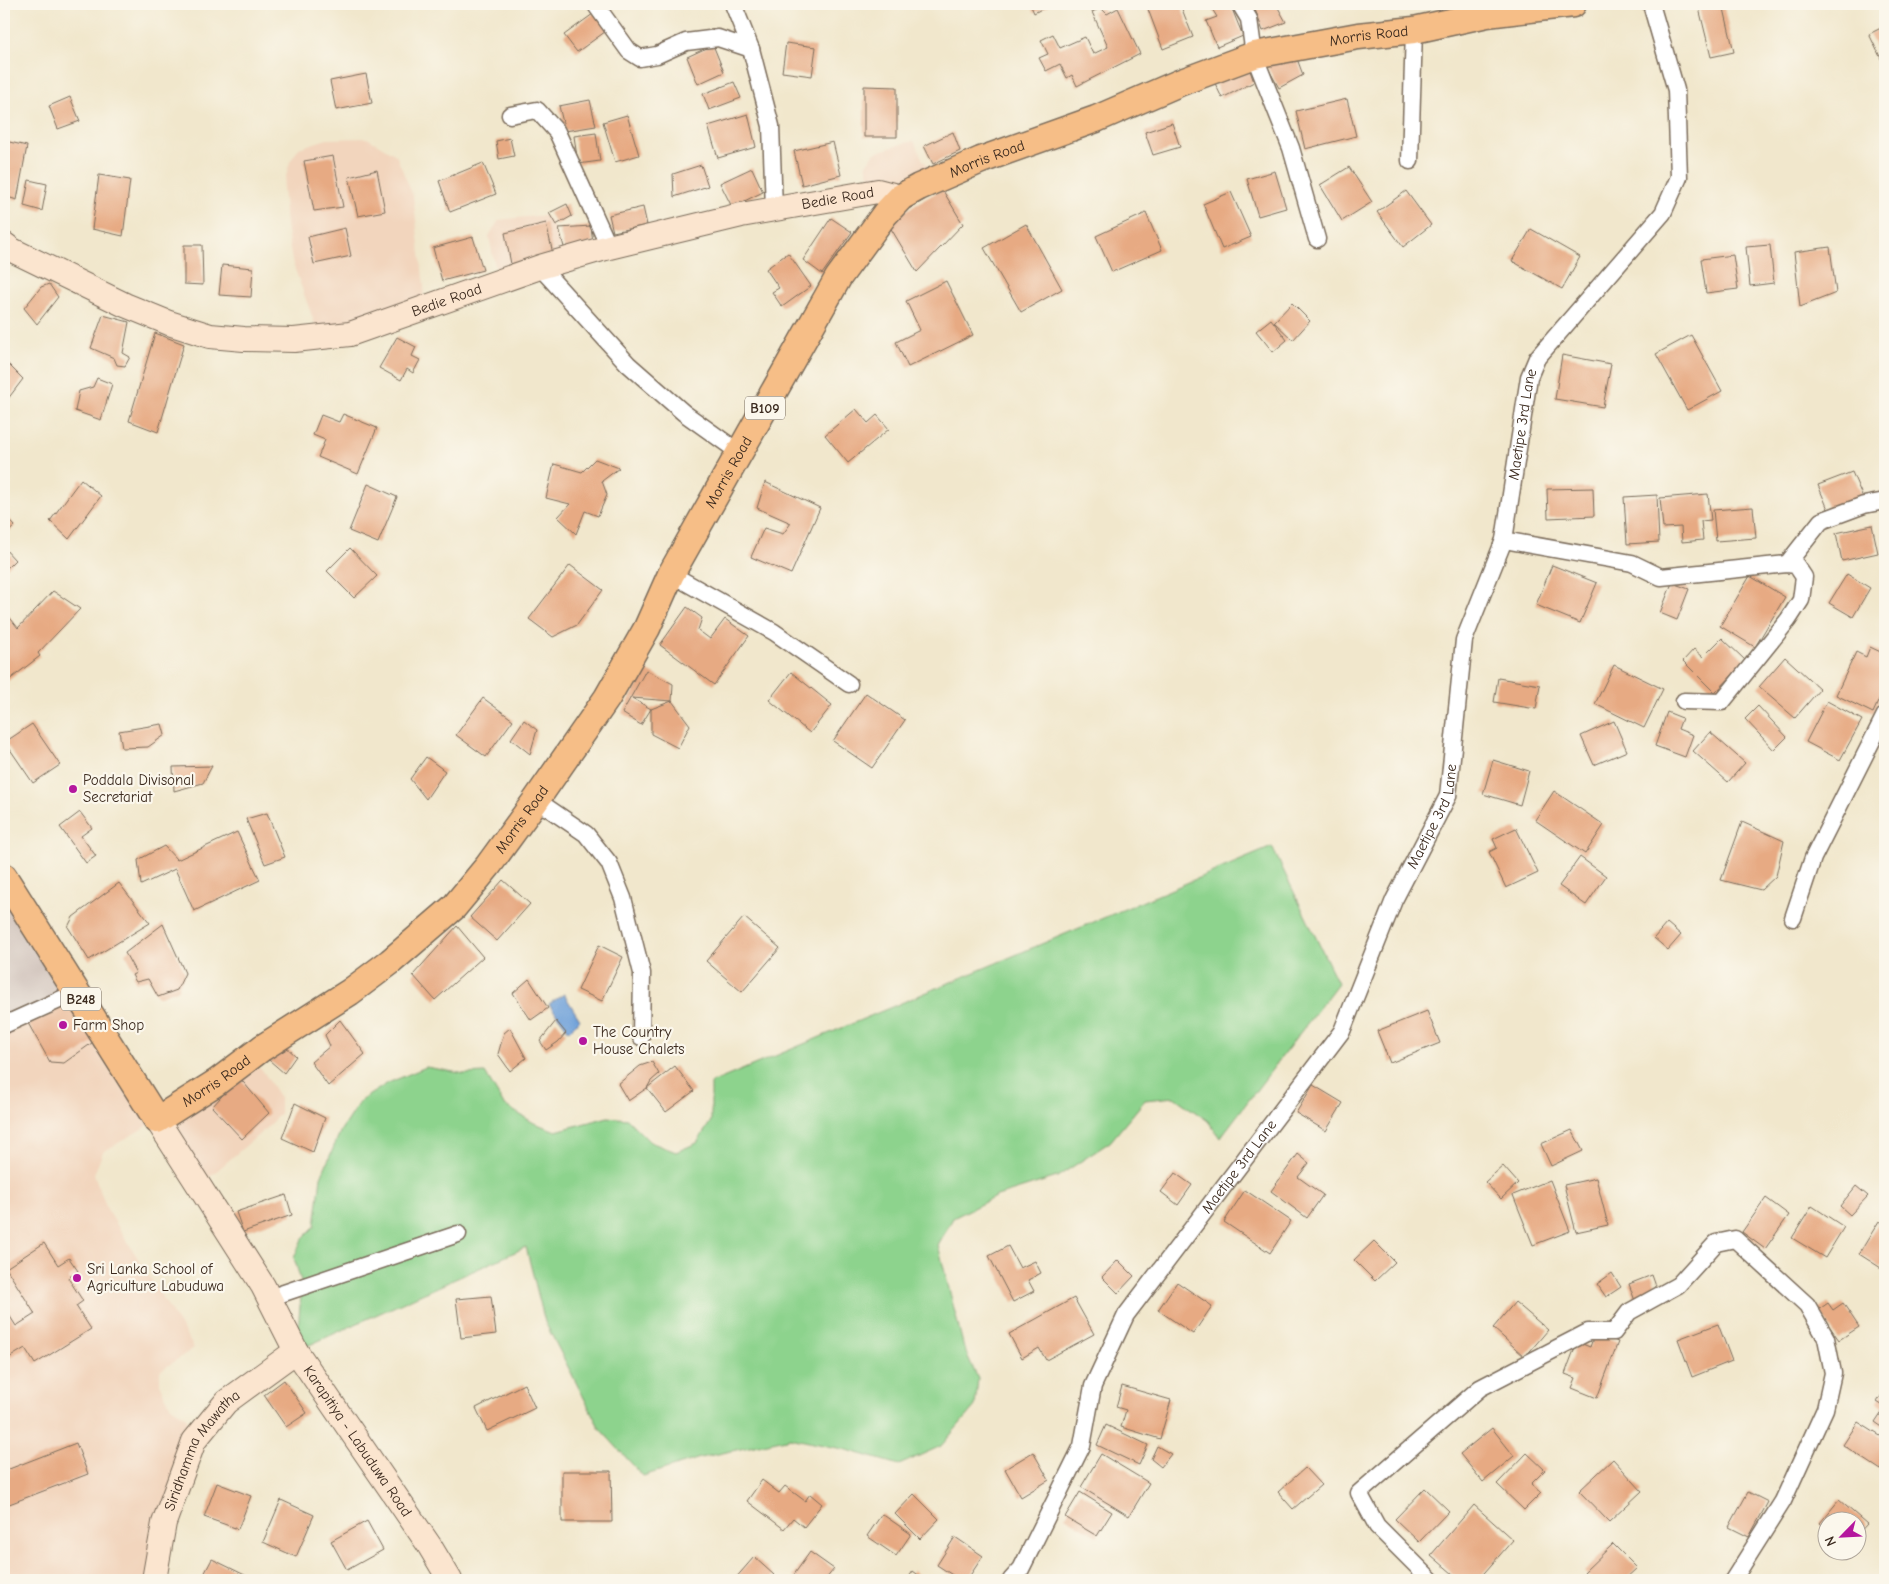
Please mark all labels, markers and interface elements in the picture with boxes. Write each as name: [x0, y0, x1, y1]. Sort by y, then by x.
street label: Morris Road: [1328, 22, 1409, 50]
street label: Morris Road: [946, 136, 1027, 182]
street label: Bedie Road: [800, 183, 875, 213]
street label: Bedie Road: [409, 279, 484, 321]
street label: Maetipe 3rd Lane: [1504, 365, 1541, 481]
road number: B109: [745, 396, 785, 419]
street label: Morris Road: [701, 433, 756, 511]
street label: Maetipe 3rd Lane: [1403, 763, 1460, 872]
place label: Poddala Divisonal Secretariat: [83, 771, 194, 806]
street label: Morris Road: [491, 782, 552, 857]
marker: Poddala Divisonal Secretariat: [67, 783, 79, 795]
road number: B248: [61, 988, 101, 1011]
place label: Farm Shop: [73, 1016, 144, 1034]
marker: Farm Shop: [57, 1019, 69, 1031]
place label: The Country House Chalets: [593, 1023, 685, 1058]
marker: The Country House Chalets: [577, 1035, 589, 1047]
street label: Morris Road: [178, 1051, 254, 1111]
street label: Maetipe 3rd Lane: [1198, 1116, 1281, 1217]
place label: Sri Lanka School of Agriculture Labuduwa: [87, 1260, 224, 1295]
marker: Sri Lanka School of Agriculture Labuduwa: [71, 1272, 83, 1284]
street label: Karapitiya - Labuduwa Road: [300, 1362, 416, 1520]
street label: Siridhamma Mawatha: [160, 1386, 243, 1513]
north arrow: [1816, 1512, 1866, 1562]
text: N: [1821, 1533, 1840, 1549]

